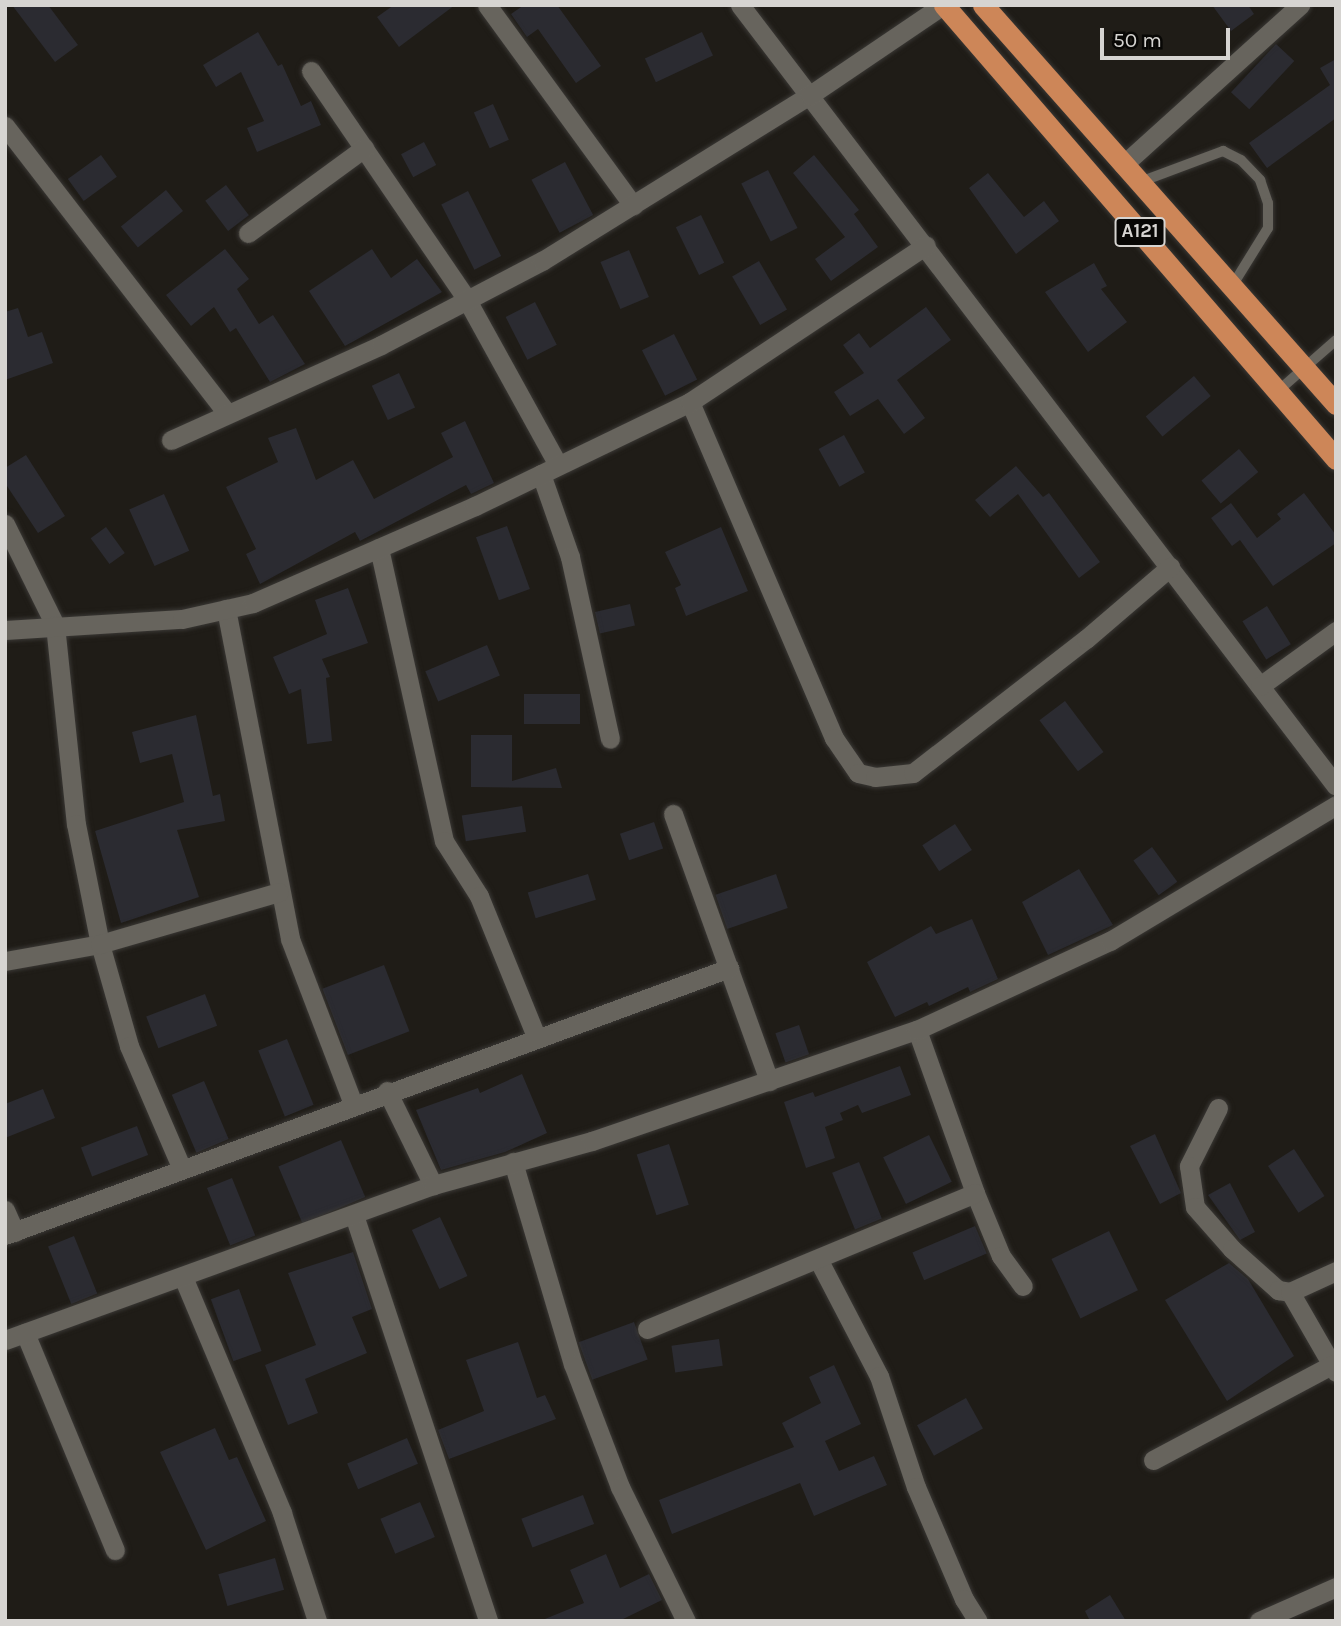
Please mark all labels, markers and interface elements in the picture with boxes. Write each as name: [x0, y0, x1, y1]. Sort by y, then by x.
scale bar: [1103, 14, 1232, 58]
text: 50 m: [1113, 28, 1162, 52]
road number: A121: [1114, 216, 1166, 248]

